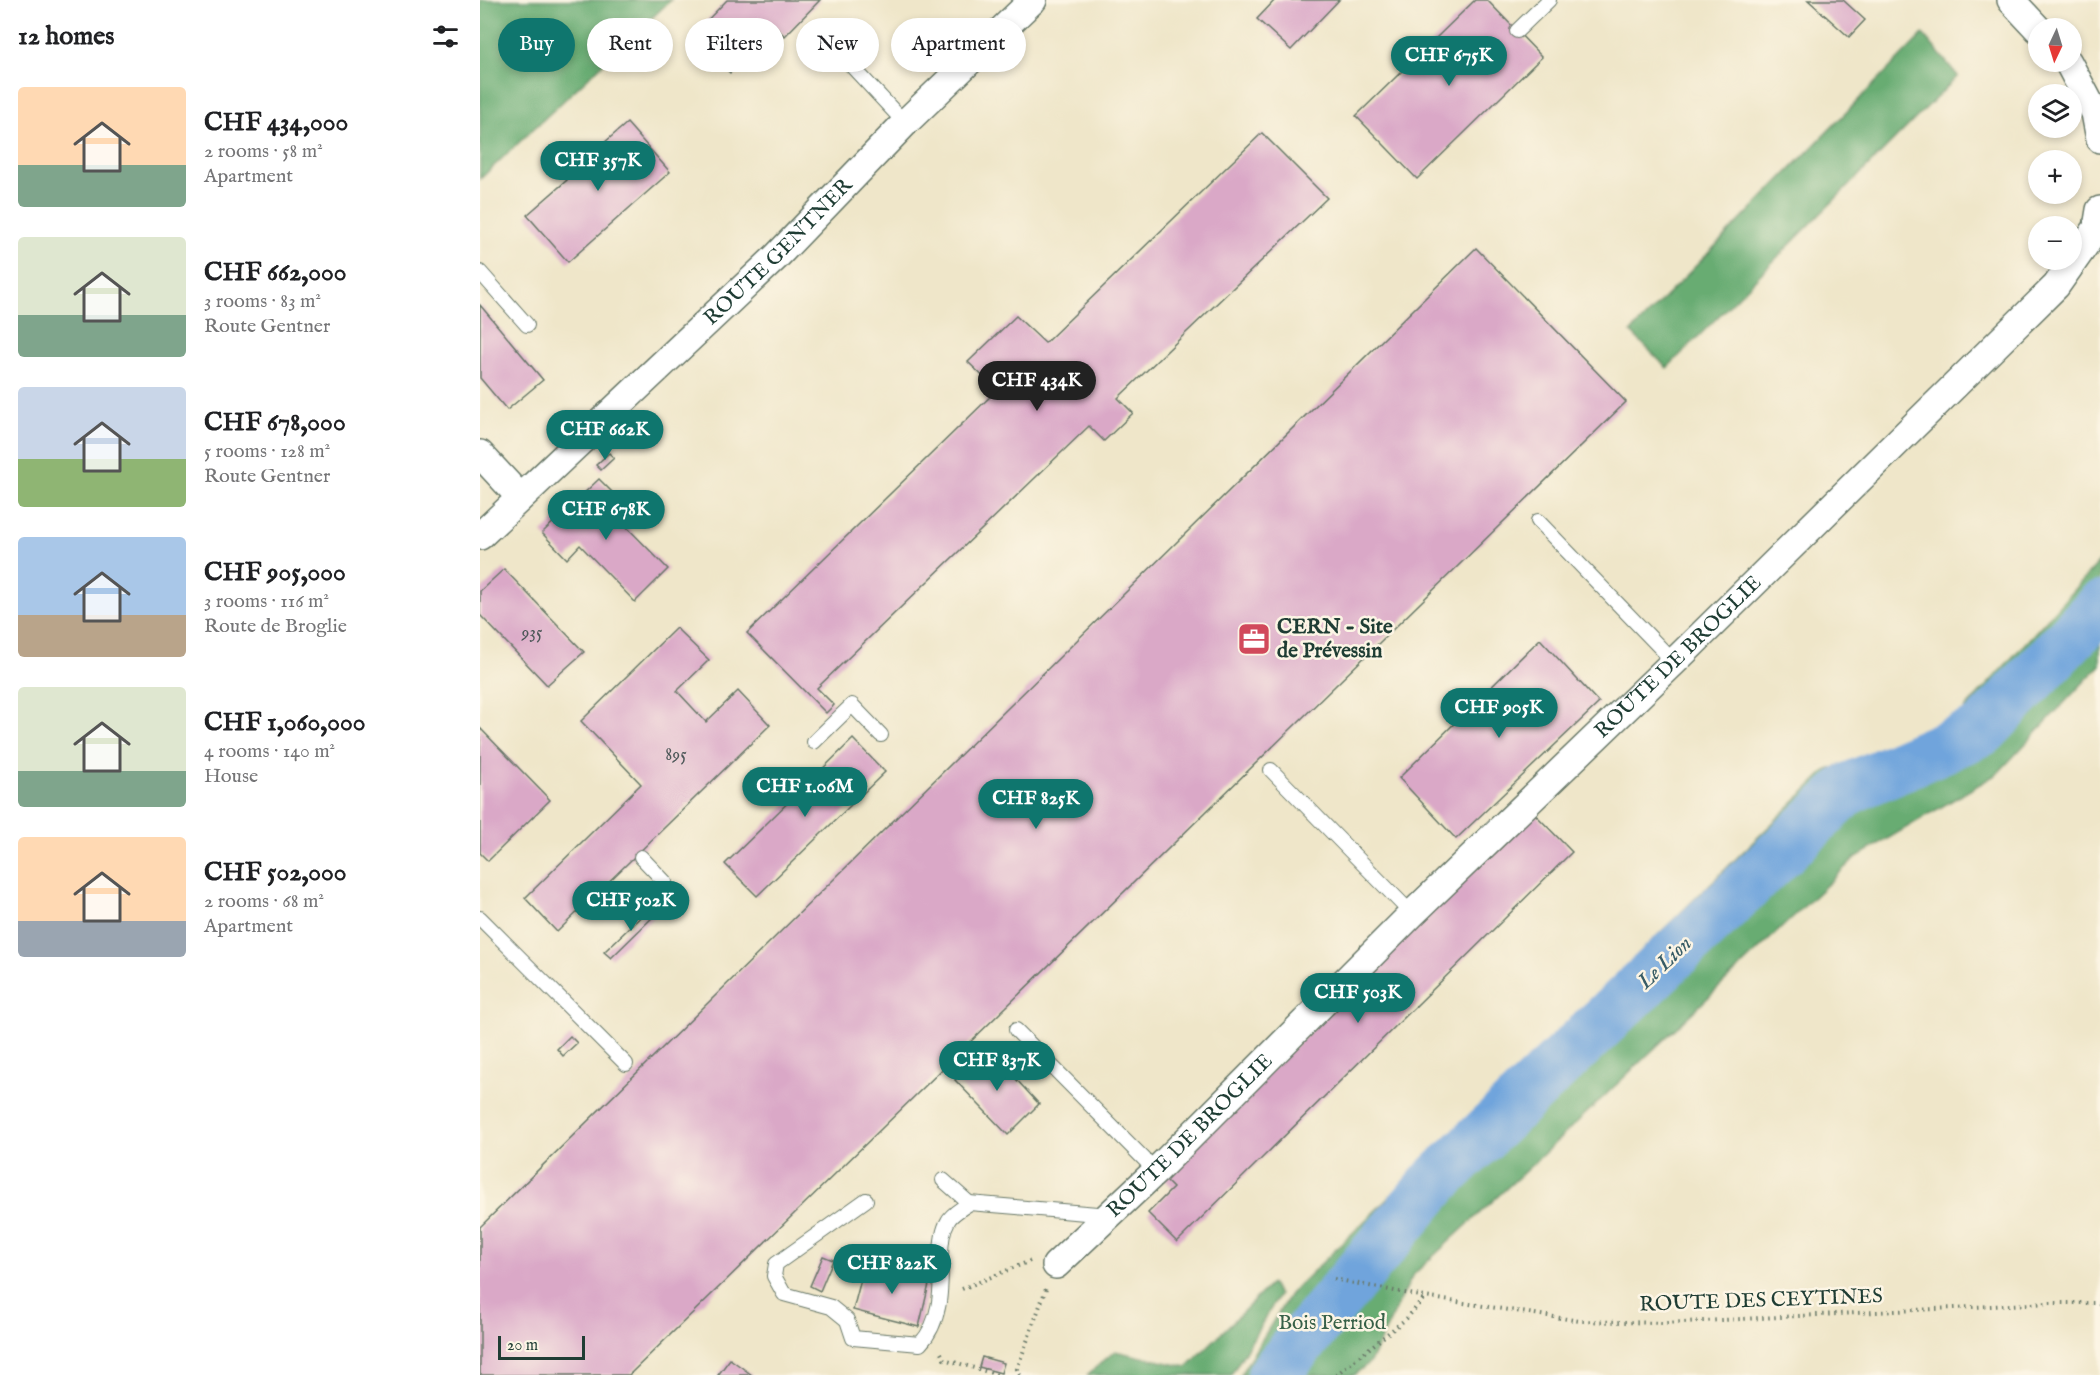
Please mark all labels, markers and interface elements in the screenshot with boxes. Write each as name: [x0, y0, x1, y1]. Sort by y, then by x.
chip: Buy: [498, 18, 575, 72]
chip: Rent: [587, 18, 673, 72]
chip: Filters: [685, 18, 784, 72]
chip: New: [796, 18, 879, 72]
chip: Apartment: [891, 18, 1026, 72]
north arrow: [2028, 18, 2082, 72]
map controls: [2028, 18, 2082, 270]
text: 12 homes: [18, 20, 114, 53]
icon: filters: [429, 20, 462, 53]
pin: CHF 675K: [1387, 36, 1511, 87]
text: CHF 675K: [1405, 43, 1493, 68]
button: layers: [2028, 84, 2082, 138]
text: CHF 434,000: [204, 106, 348, 139]
icon: home: [66, 111, 138, 183]
text: 2 rooms · 58 m²: [204, 139, 323, 164]
pin: CHF 357K: [536, 141, 660, 192]
text: CHF 357K: [554, 148, 642, 173]
button: +: [2028, 150, 2082, 204]
text: Apartment: [204, 164, 293, 189]
street label: ROUTE GENTNER: [698, 171, 859, 331]
button: −: [2028, 216, 2082, 270]
text: CHF 662,000: [204, 256, 346, 289]
icon: home: [66, 261, 138, 333]
text: 3 rooms · 83 m²: [204, 289, 321, 314]
text: Route Gentner: [204, 314, 330, 339]
pin: CHF 434K: [975, 361, 1099, 412]
text: CHF 434K: [992, 368, 1082, 393]
text: CHF 678,000: [204, 406, 346, 439]
pin: CHF 662K: [543, 410, 667, 461]
icon: home: [66, 411, 138, 483]
text: CHF 662K: [560, 417, 650, 442]
text: 5 rooms · 128 m²: [204, 439, 330, 464]
text: Route Gentner: [204, 464, 330, 489]
pin: CHF 678K: [544, 490, 668, 541]
text: CHF 678K: [562, 497, 650, 522]
text: CHF 905,000: [204, 556, 346, 589]
icon: home: [66, 561, 138, 633]
street label: ROUTE DE BROGLIE: [1589, 570, 1768, 744]
text: 3 rooms · 116 m²: [204, 589, 329, 614]
text: Route de Broglie: [204, 614, 347, 639]
place label: CERN - Site de Prévessin: [1277, 614, 1393, 665]
office icon: CERN - Site de Prévessin: [1236, 621, 1272, 657]
house number: 935: [520, 622, 543, 645]
pin: CHF 905K: [1437, 688, 1561, 739]
text: CHF 905K: [1455, 695, 1543, 720]
text: CHF 1,060,000: [204, 706, 365, 739]
icon: home: [66, 711, 138, 783]
text: 4 rooms · 140 m²: [204, 739, 335, 764]
house number: 895: [665, 744, 687, 767]
text: House: [204, 764, 258, 789]
pin: CHF 1.06M: [736, 767, 874, 818]
text: CHF 1.06M: [756, 774, 854, 799]
pin: CHF 825K: [974, 779, 1098, 830]
text: CHF 825K: [992, 786, 1080, 811]
text: CHF 502,000: [204, 856, 347, 889]
icon: home: [66, 861, 138, 933]
pin: CHF 502K: [569, 881, 693, 932]
text: CHF 502K: [586, 888, 676, 913]
text: 2 rooms · 68 m²: [204, 889, 324, 914]
text: Apartment: [204, 914, 293, 939]
water label: Le Lion: [1631, 930, 1698, 996]
pin: CHF 503K: [1296, 973, 1420, 1024]
text: CHF 503K: [1314, 980, 1402, 1005]
pin: CHF 837K: [935, 1041, 1059, 1092]
text: CHF 837K: [953, 1048, 1041, 1073]
street label: ROUTE DE BROGLIE: [1101, 1048, 1279, 1224]
pin: CHF 822K: [830, 1244, 954, 1295]
text: CHF 822K: [847, 1251, 937, 1276]
street label: ROUTE DES CEYTINES: [1639, 1283, 1883, 1319]
park label: Bois Perriod: [1278, 1310, 1387, 1337]
scale bar: [498, 1333, 585, 1360]
text: 20 m: [507, 1336, 538, 1356]

